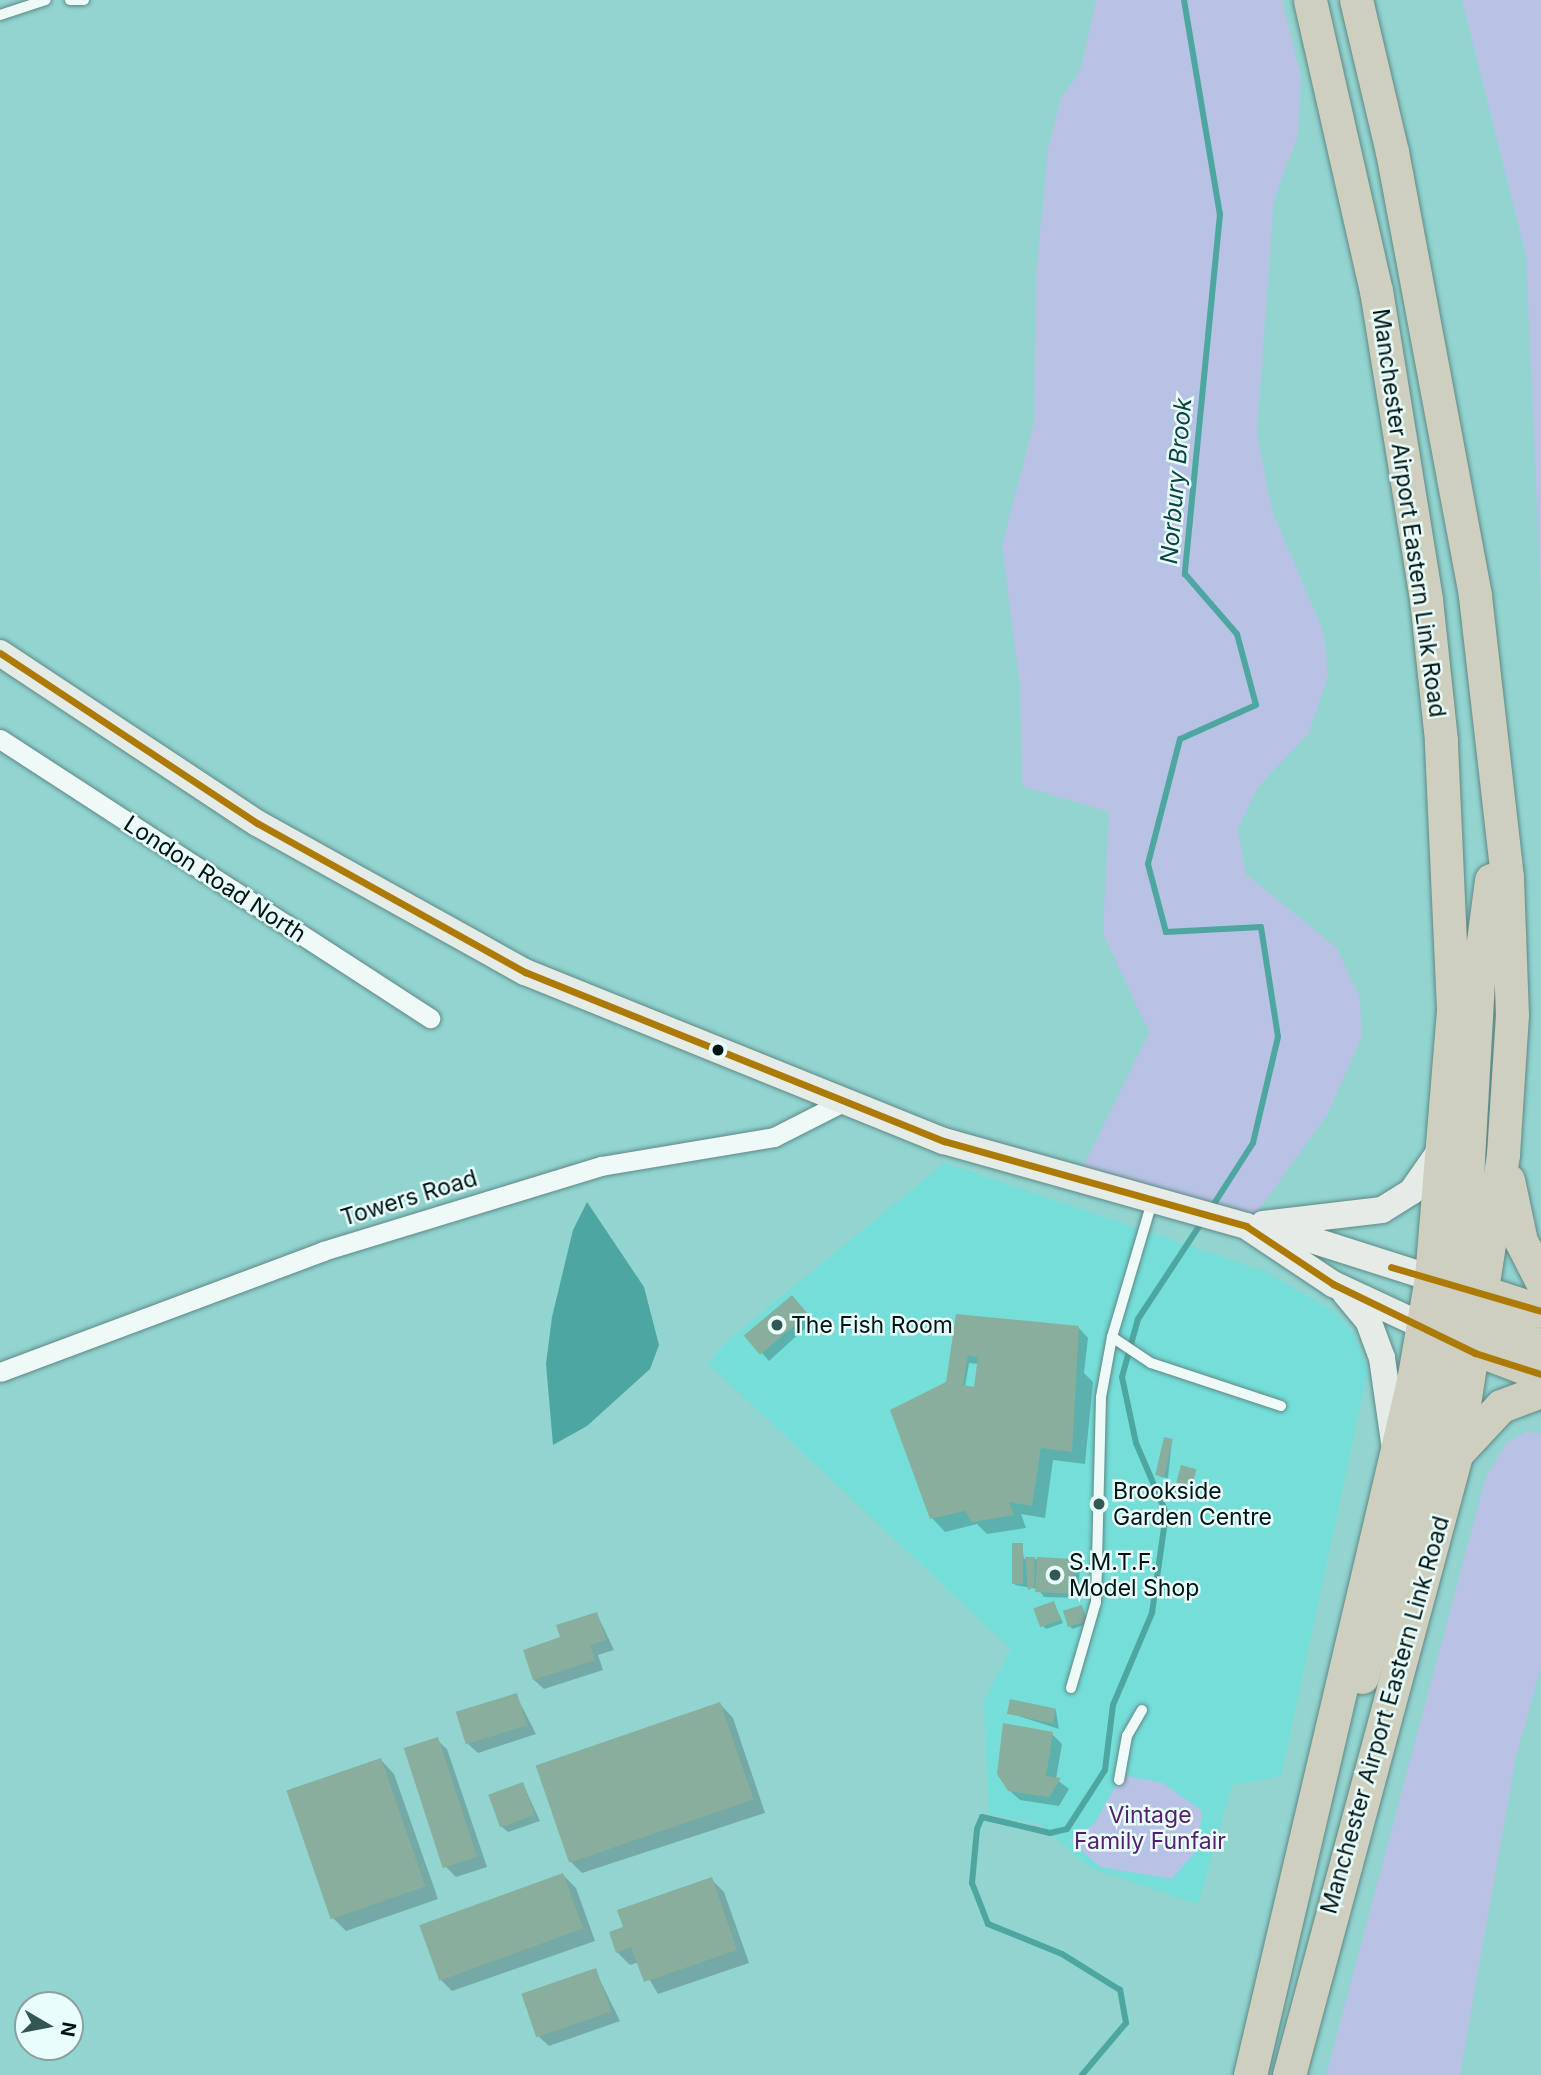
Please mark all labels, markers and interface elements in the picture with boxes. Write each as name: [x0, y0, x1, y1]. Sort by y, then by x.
street label: Manchester Airport Eastern Link Road: [1367, 307, 1451, 719]
water label: Norbury Brook: [1154, 397, 1198, 565]
street label: London Road North: [119, 810, 311, 948]
unlabelled marker: [711, 1043, 725, 1057]
street label: Towers Road: [338, 1164, 480, 1232]
place label: The Fish Room: [791, 1311, 953, 1339]
marker: The Fish Room: [769, 1317, 785, 1333]
place label: Brookside Garden Centre: [1113, 1477, 1272, 1531]
marker: Brookside Garden Centre: [1091, 1496, 1107, 1512]
street label: Manchester Airport Eastern Link Road: [1315, 1513, 1455, 1917]
place label: S.M.T.F. Model Shop: [1069, 1548, 1199, 1602]
marker: S.M.T.F. Model Shop: [1047, 1567, 1063, 1583]
park label: Vintage Family Funfair: [1074, 1801, 1226, 1855]
north arrow: [14, 1991, 84, 2061]
text: N: [56, 2020, 81, 2039]

